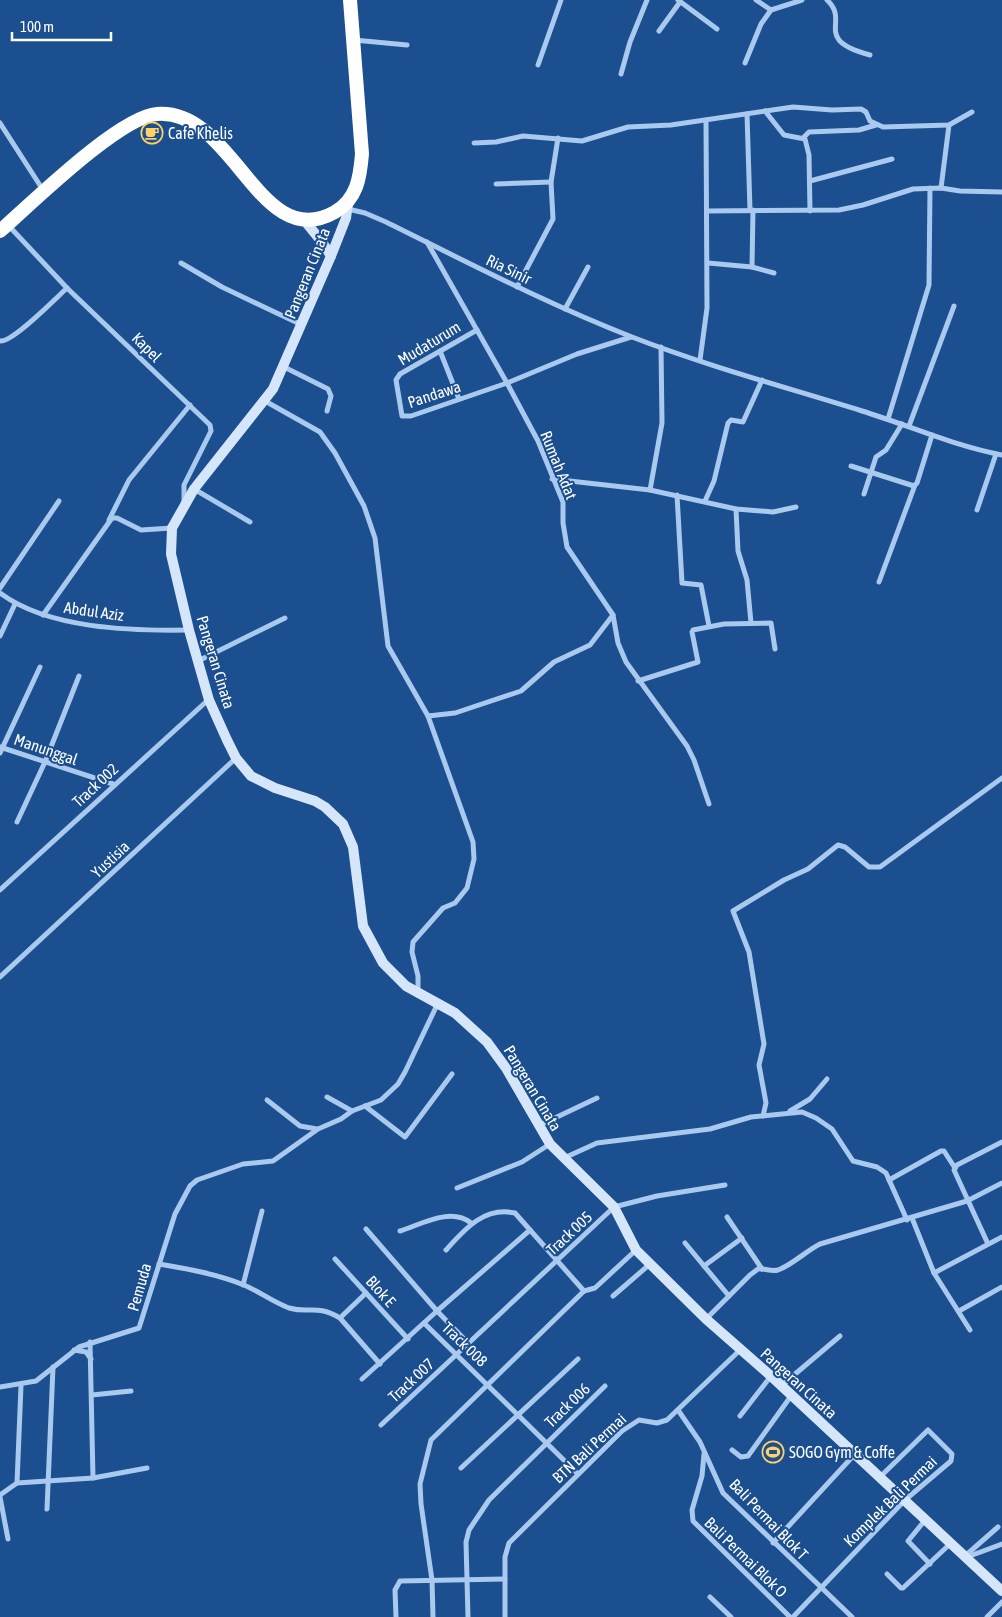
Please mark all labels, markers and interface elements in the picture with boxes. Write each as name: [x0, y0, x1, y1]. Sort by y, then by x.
scale bar: [12, 10, 111, 42]
text: 100 m: [20, 18, 54, 35]
cafe icon: Cafe Khelis: [140, 121, 164, 145]
place label: Cafe Khelis: [168, 124, 233, 142]
street label: Pangeran Cinata: [281, 225, 334, 321]
street label: Ria Sinir: [484, 250, 535, 288]
street label: Mudaturum: [394, 317, 464, 369]
street label: Kapel: [128, 329, 166, 367]
street label: Pandawa: [405, 377, 463, 411]
street label: Rumah Adat: [537, 428, 581, 502]
street label: Abdul Aziz: [63, 598, 125, 624]
street label: Pangeran Cinata: [192, 613, 239, 711]
street label: Manunggal: [11, 730, 81, 769]
street label: Track 002: [69, 759, 121, 811]
street label: Yustisia: [87, 837, 133, 881]
street label: Pangeran Cinata: [500, 1042, 566, 1134]
street label: Track 005: [543, 1207, 595, 1259]
street label: Pemuda: [124, 1261, 154, 1313]
street label: Blok E: [363, 1272, 400, 1310]
street label: Track 008: [439, 1318, 491, 1370]
street label: Pangeran Cinata: [756, 1344, 841, 1423]
street label: Track 007: [385, 1354, 437, 1406]
street label: Track 006: [541, 1379, 593, 1431]
street label: BTN Bali Permai: [549, 1409, 629, 1487]
sports icon: SOGO Gym & Coffe: [761, 1440, 785, 1464]
place label: SOGO Gym & Coffe: [789, 1443, 895, 1462]
street label: Komplek Bali Permai: [840, 1452, 941, 1551]
street label: Bali Permai Blok T: [726, 1475, 812, 1563]
street label: Bali Permai Blok O: [701, 1513, 791, 1601]

